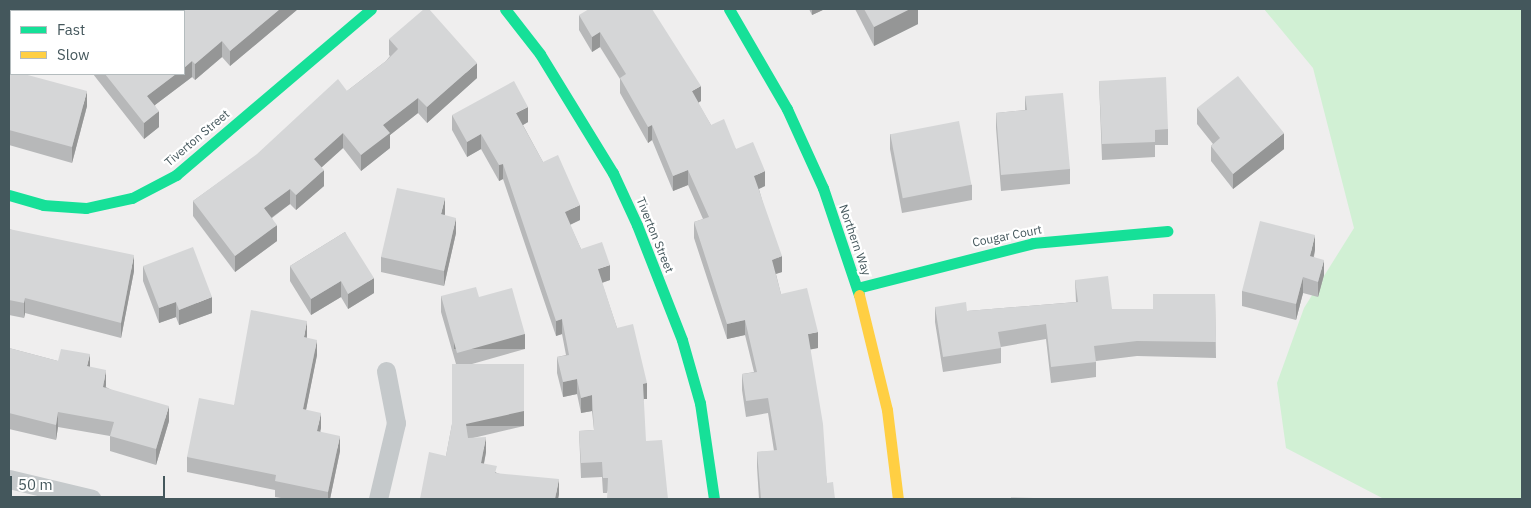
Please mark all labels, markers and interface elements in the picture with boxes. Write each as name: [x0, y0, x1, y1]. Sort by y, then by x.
legend: [10, 10, 185, 75]
text: Fast: [57, 20, 85, 39]
text: Slow: [57, 45, 90, 64]
street label: Tiverton Street: [162, 107, 232, 169]
street label: Tiverton Street: [633, 195, 677, 275]
street label: Northern Way: [836, 203, 874, 277]
street label: Cougar Court: [971, 222, 1043, 250]
scale bar: [12, 466, 168, 498]
text: 50 m: [18, 475, 53, 494]

